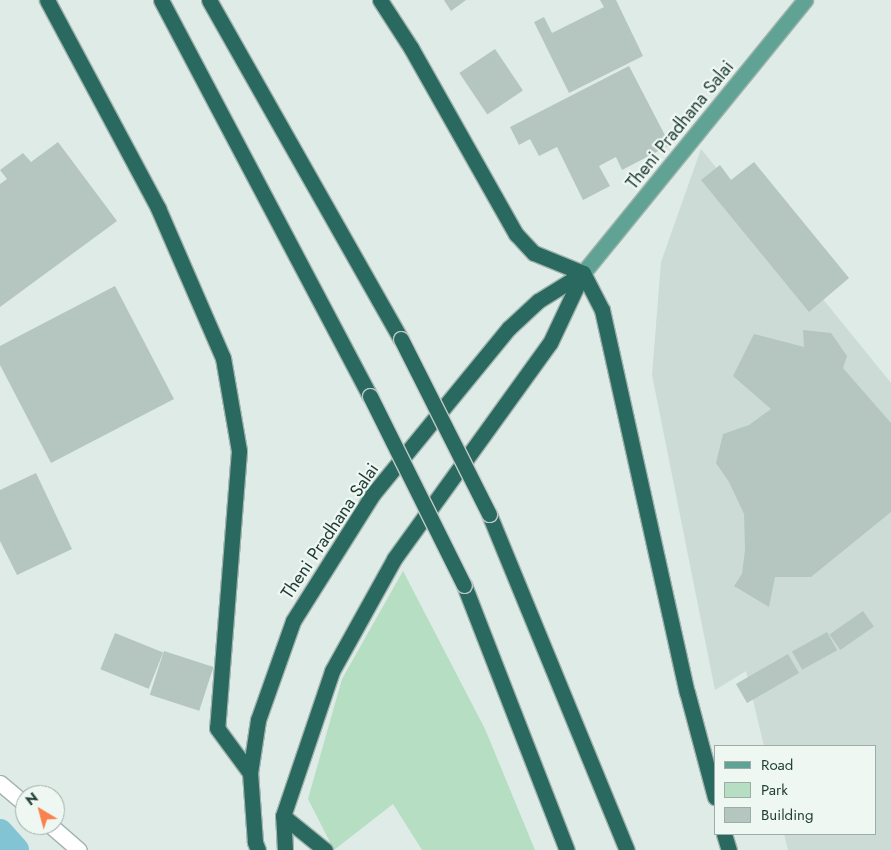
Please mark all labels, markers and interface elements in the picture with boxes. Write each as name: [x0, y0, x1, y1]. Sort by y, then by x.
street label: Theni Pradhana Salai: [622, 56, 738, 194]
street label: Theni Pradhana Salai: [277, 459, 383, 603]
legend: [714, 745, 876, 835]
text: Road: [761, 754, 793, 776]
text: Park: [761, 779, 788, 801]
north arrow: [15, 785, 65, 835]
text: N: [21, 787, 42, 810]
text: Building: [761, 804, 813, 826]

